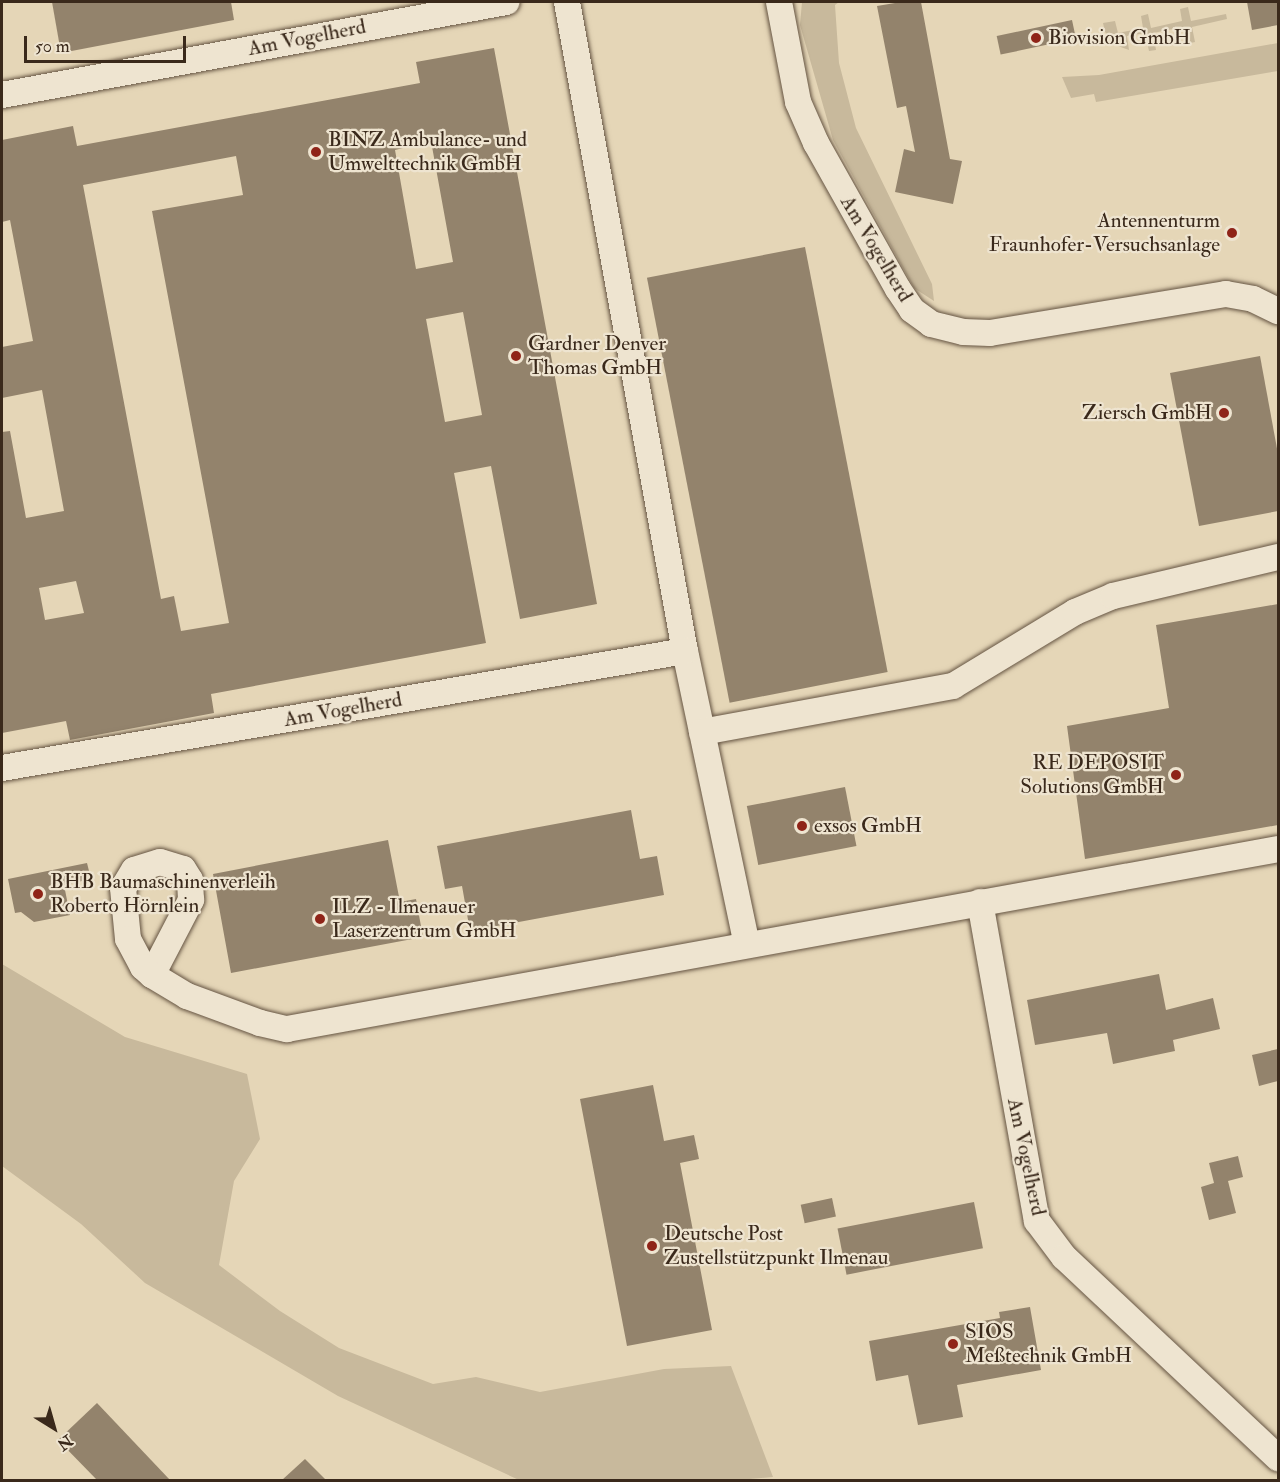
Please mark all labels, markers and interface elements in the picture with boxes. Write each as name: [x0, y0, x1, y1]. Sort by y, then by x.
street label: Am Vogelherd: [246, 14, 368, 62]
scale bar: [27, 24, 189, 62]
place label: Biovision GmbH: [1048, 25, 1191, 51]
marker: Biovision GmbH: [1029, 31, 1043, 45]
text: 50 m: [35, 35, 70, 58]
place label: BINZ Ambulance- und Umwelttechnik GmbH: [328, 127, 527, 177]
marker: BINZ Ambulance- und Umwelttechnik GmbH: [309, 145, 323, 159]
street label: Am Vogelherd: [834, 191, 918, 307]
place label: Antennenturm Fraunhofer-Versuchsanlage: [989, 208, 1220, 258]
marker: Antennenturm Fraunhofer-Versuchsanlage: [1225, 226, 1239, 240]
place label: Gardner Denver Thomas GmbH: [528, 331, 666, 381]
marker: Gardner Denver Thomas GmbH: [509, 349, 523, 363]
place label: Ziersch GmbH: [1082, 400, 1212, 426]
marker: Ziersch GmbH: [1217, 406, 1231, 420]
street label: Am Vogelherd: [282, 687, 404, 733]
place label: RE DEPOSIT Solutions GmbH: [1020, 750, 1164, 800]
marker: RE DEPOSIT Solutions GmbH: [1169, 768, 1183, 782]
place label: exsos GmbH: [814, 813, 922, 839]
marker: exsos GmbH: [795, 819, 809, 833]
place label: BHB Baumaschinenverleih Roberto Hörnlein: [50, 869, 276, 919]
marker: BHB Baumaschinenverleih Roberto Hörnlein: [31, 887, 45, 901]
place label: ILZ - Ilmenauer Laserzentrum GmbH: [332, 894, 517, 944]
marker: ILZ - Ilmenauer Laserzentrum GmbH: [313, 912, 327, 926]
street label: Am Vogelherd: [1001, 1096, 1051, 1218]
place label: Deutsche Post Zustellstützpunkt Ilmenau: [664, 1221, 888, 1271]
marker: Deutsche Post Zustellstützpunkt Ilmenau: [645, 1239, 659, 1253]
place label: SIOS Meßtechnik GmbH: [965, 1319, 1132, 1369]
marker: SIOS Meßtechnik GmbH: [946, 1337, 960, 1351]
north arrow: [24, 1398, 84, 1458]
text: N: [53, 1430, 77, 1455]

